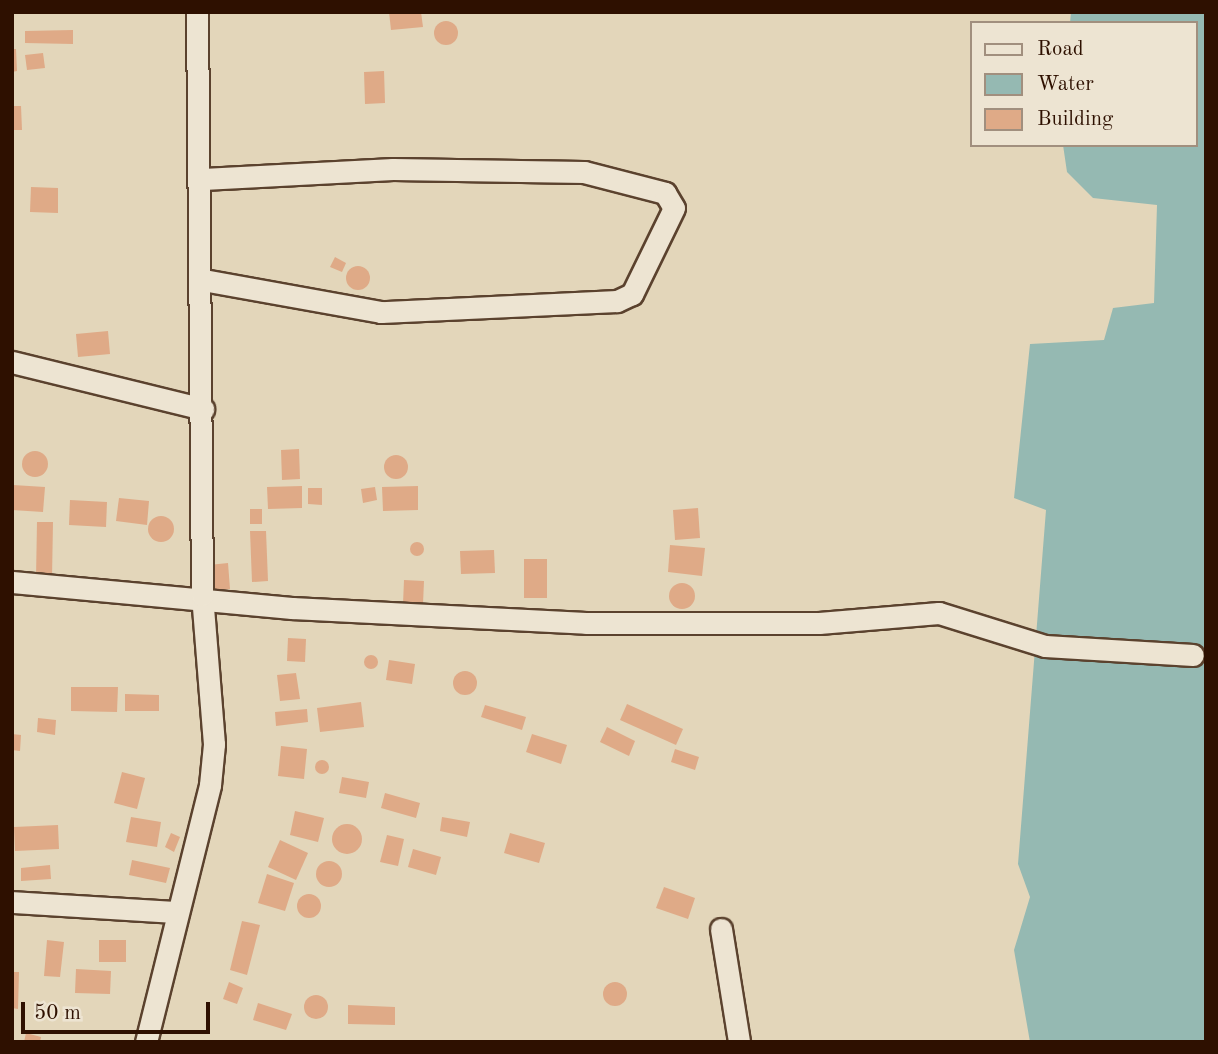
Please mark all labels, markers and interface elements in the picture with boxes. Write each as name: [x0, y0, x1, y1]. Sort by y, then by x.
legend: [970, 21, 1197, 147]
text: Road: [1037, 39, 1084, 60]
text: Water: [1037, 74, 1094, 95]
text: Building: [1037, 109, 1113, 130]
scale bar: [24, 988, 214, 1032]
text: 50 m: [34, 1003, 81, 1024]

